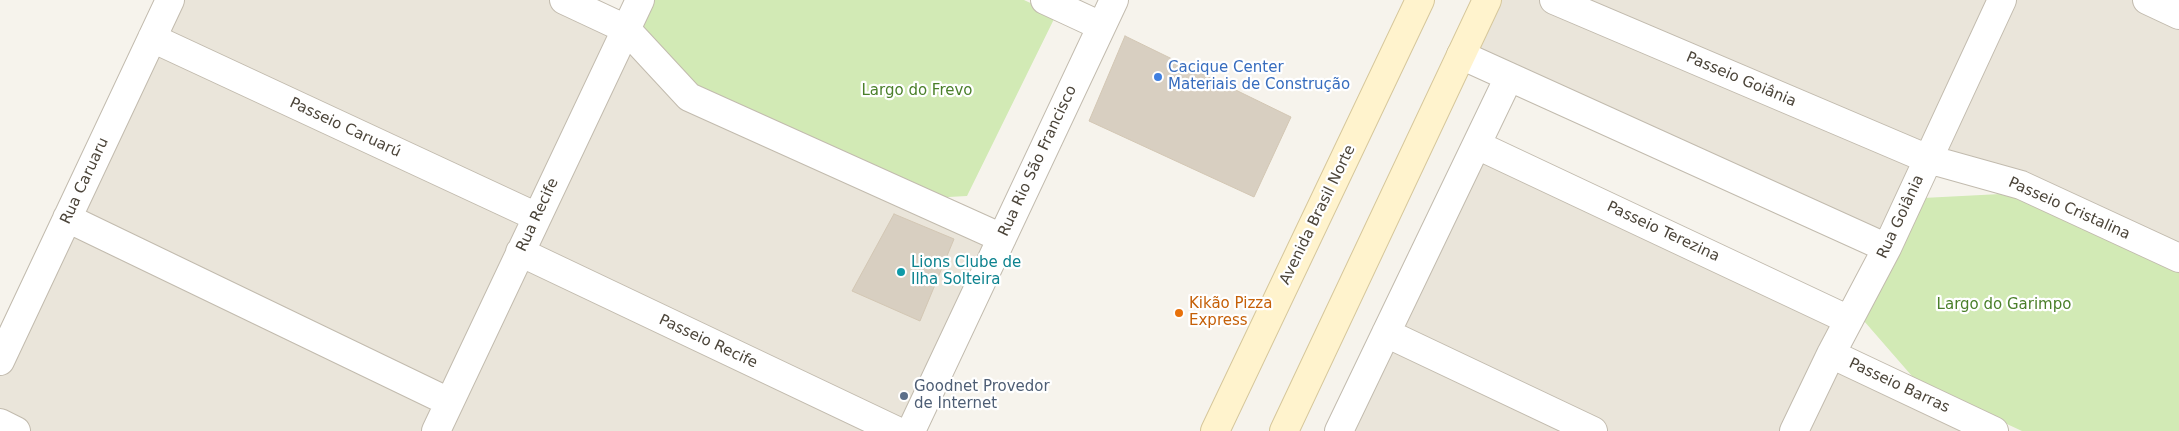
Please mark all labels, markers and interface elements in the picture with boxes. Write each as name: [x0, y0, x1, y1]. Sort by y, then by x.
street label: Passeio Goiânia: [1683, 49, 1799, 111]
place label: Cacique Center Materiais de Construção: [1168, 59, 1350, 94]
marker: Cacique Center Materiais de Construção: [1152, 71, 1164, 83]
park label: Largo do Frevo: [861, 82, 973, 100]
street label: Rua Rio São Francisco: [995, 83, 1081, 239]
street label: Passeio Caruarú: [286, 94, 404, 162]
street label: Rua Caruaru: [57, 135, 113, 227]
street label: Avenida Brasil Norte: [1276, 142, 1360, 288]
street label: Rua Goiânia: [1874, 172, 1928, 262]
street label: Passeio Cristalina: [2005, 174, 2133, 244]
street label: Rua Recife: [513, 175, 563, 255]
street label: Passeio Terezina: [1604, 198, 1722, 266]
place label: Lions Clube de Ilha Solteira: [911, 254, 1021, 289]
marker: Lions Clube de Ilha Solteira: [895, 266, 907, 278]
place label: Kikão Pizza Express: [1189, 295, 1272, 330]
park label: Largo do Garimpo: [1937, 296, 2071, 314]
marker: Kikão Pizza Express: [1173, 307, 1185, 319]
street label: Passeio Recife: [656, 311, 760, 373]
street label: Passeio Barras: [1846, 355, 1952, 417]
place label: Goodnet Provedor de Internet: [914, 378, 1050, 413]
marker: Goodnet Provedor de Internet: [898, 390, 910, 402]

